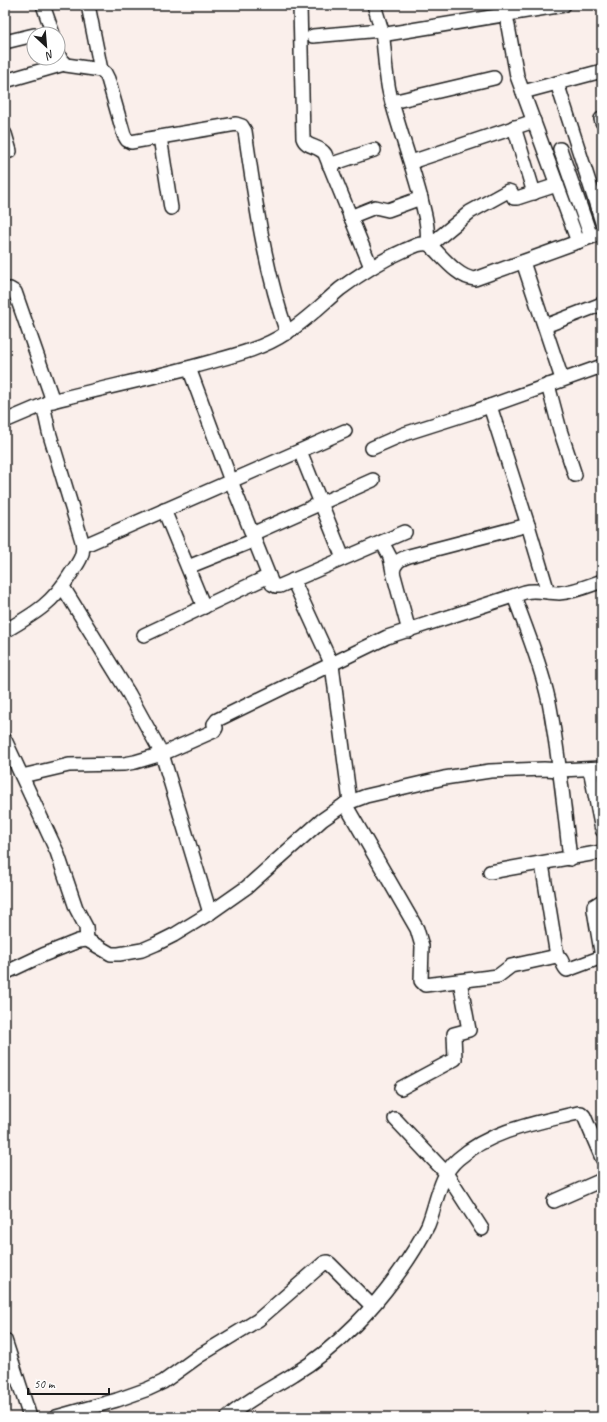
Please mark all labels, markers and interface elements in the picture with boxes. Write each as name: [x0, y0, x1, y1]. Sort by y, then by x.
north arrow: [26, 26, 66, 66]
text: N: [42, 47, 57, 64]
scale bar: [28, 1370, 109, 1396]
text: 50 m: [34, 1376, 56, 1392]

